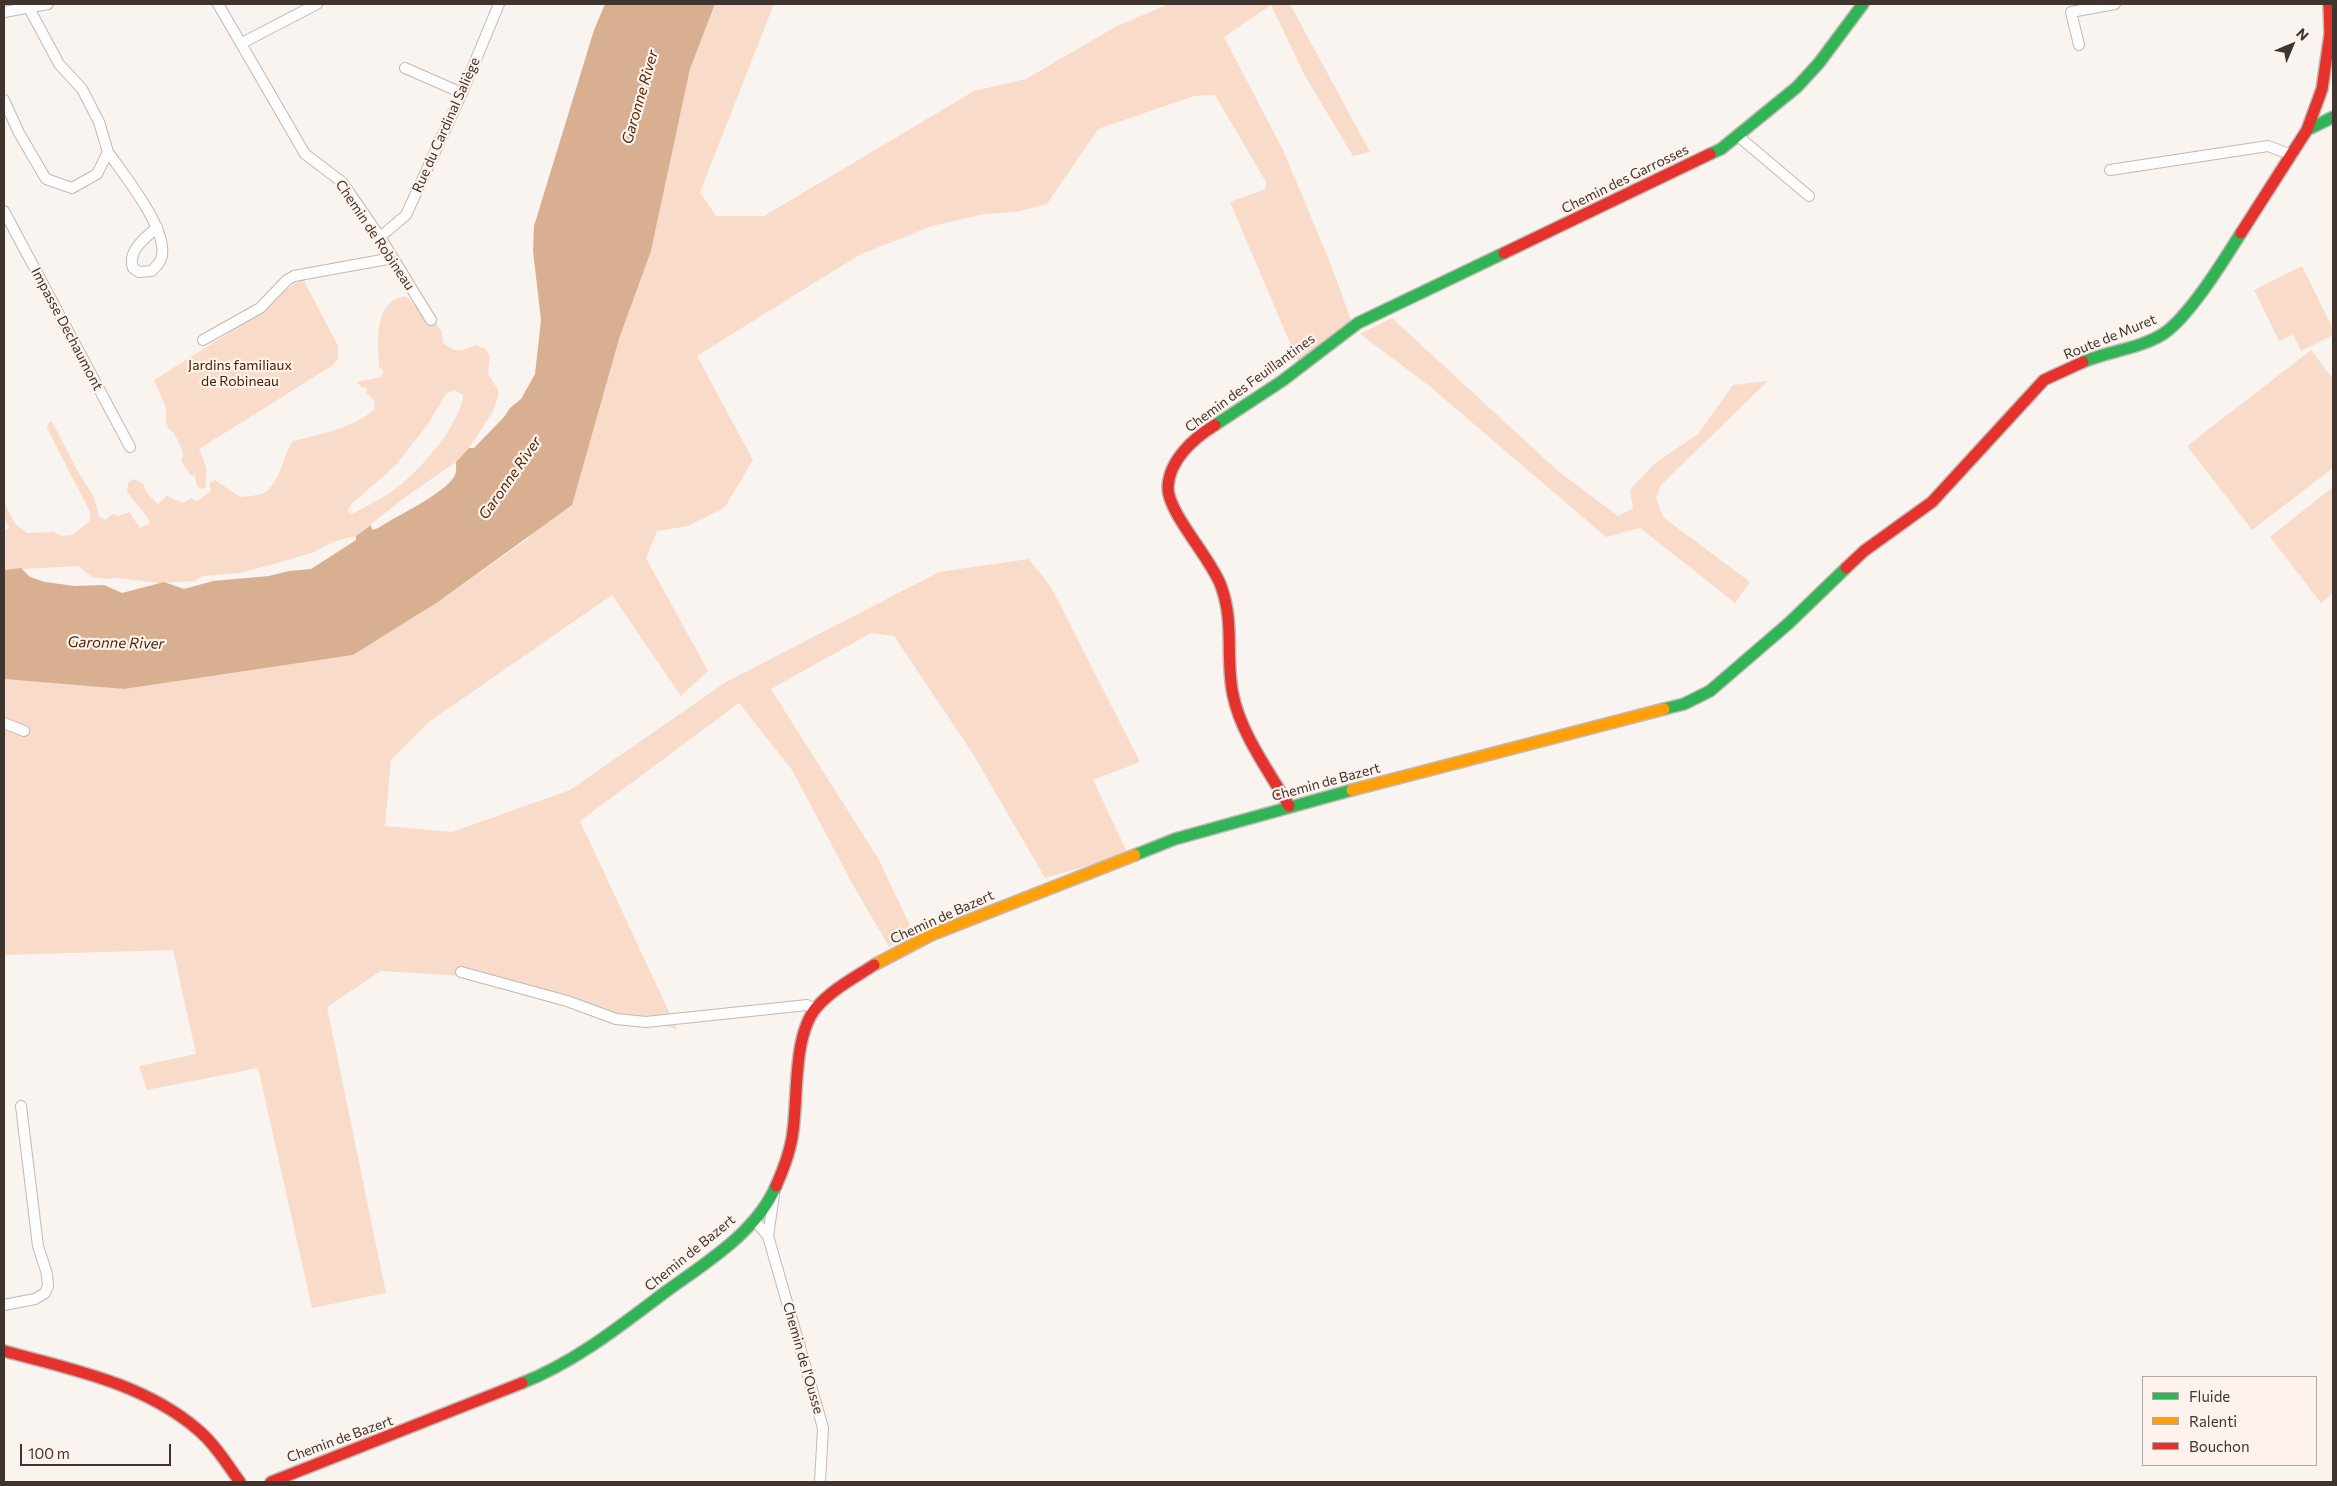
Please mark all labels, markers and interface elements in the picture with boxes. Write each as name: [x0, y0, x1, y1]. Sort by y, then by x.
north arrow: [2267, 20, 2317, 70]
text: N: [2293, 24, 2313, 44]
water label: Garonne River: [618, 48, 662, 146]
street label: Rue du Cardinal Saliège: [409, 55, 483, 195]
street label: Chemin des Garrosses: [1559, 141, 1691, 217]
street label: Chemin de Robineau: [332, 177, 418, 293]
street label: Impasse Dechaumont: [28, 265, 106, 393]
street label: Route de Muret: [2061, 311, 2159, 363]
street label: Chemin des Feuillantines: [1182, 330, 1318, 436]
park label: Jardins familiaux de Robineau: [188, 357, 292, 390]
water label: Garonne River: [475, 433, 545, 523]
water label: Garonne River: [67, 633, 165, 653]
street label: Chemin de Bazert: [1270, 759, 1382, 805]
street label: Chemin de Bazert: [888, 887, 996, 947]
street label: Chemin de Bazert: [641, 1211, 739, 1295]
street label: Chemin de l'Ousse: [779, 1300, 827, 1416]
legend: [2142, 1376, 2317, 1466]
text: Fluide: [2189, 1387, 2230, 1405]
street label: Chemin de Bazert: [285, 1412, 395, 1466]
text: Ralenti: [2189, 1412, 2237, 1430]
scale bar: [22, 1434, 174, 1466]
text: Bouchon: [2189, 1437, 2250, 1455]
text: 100 m: [28, 1444, 70, 1462]

